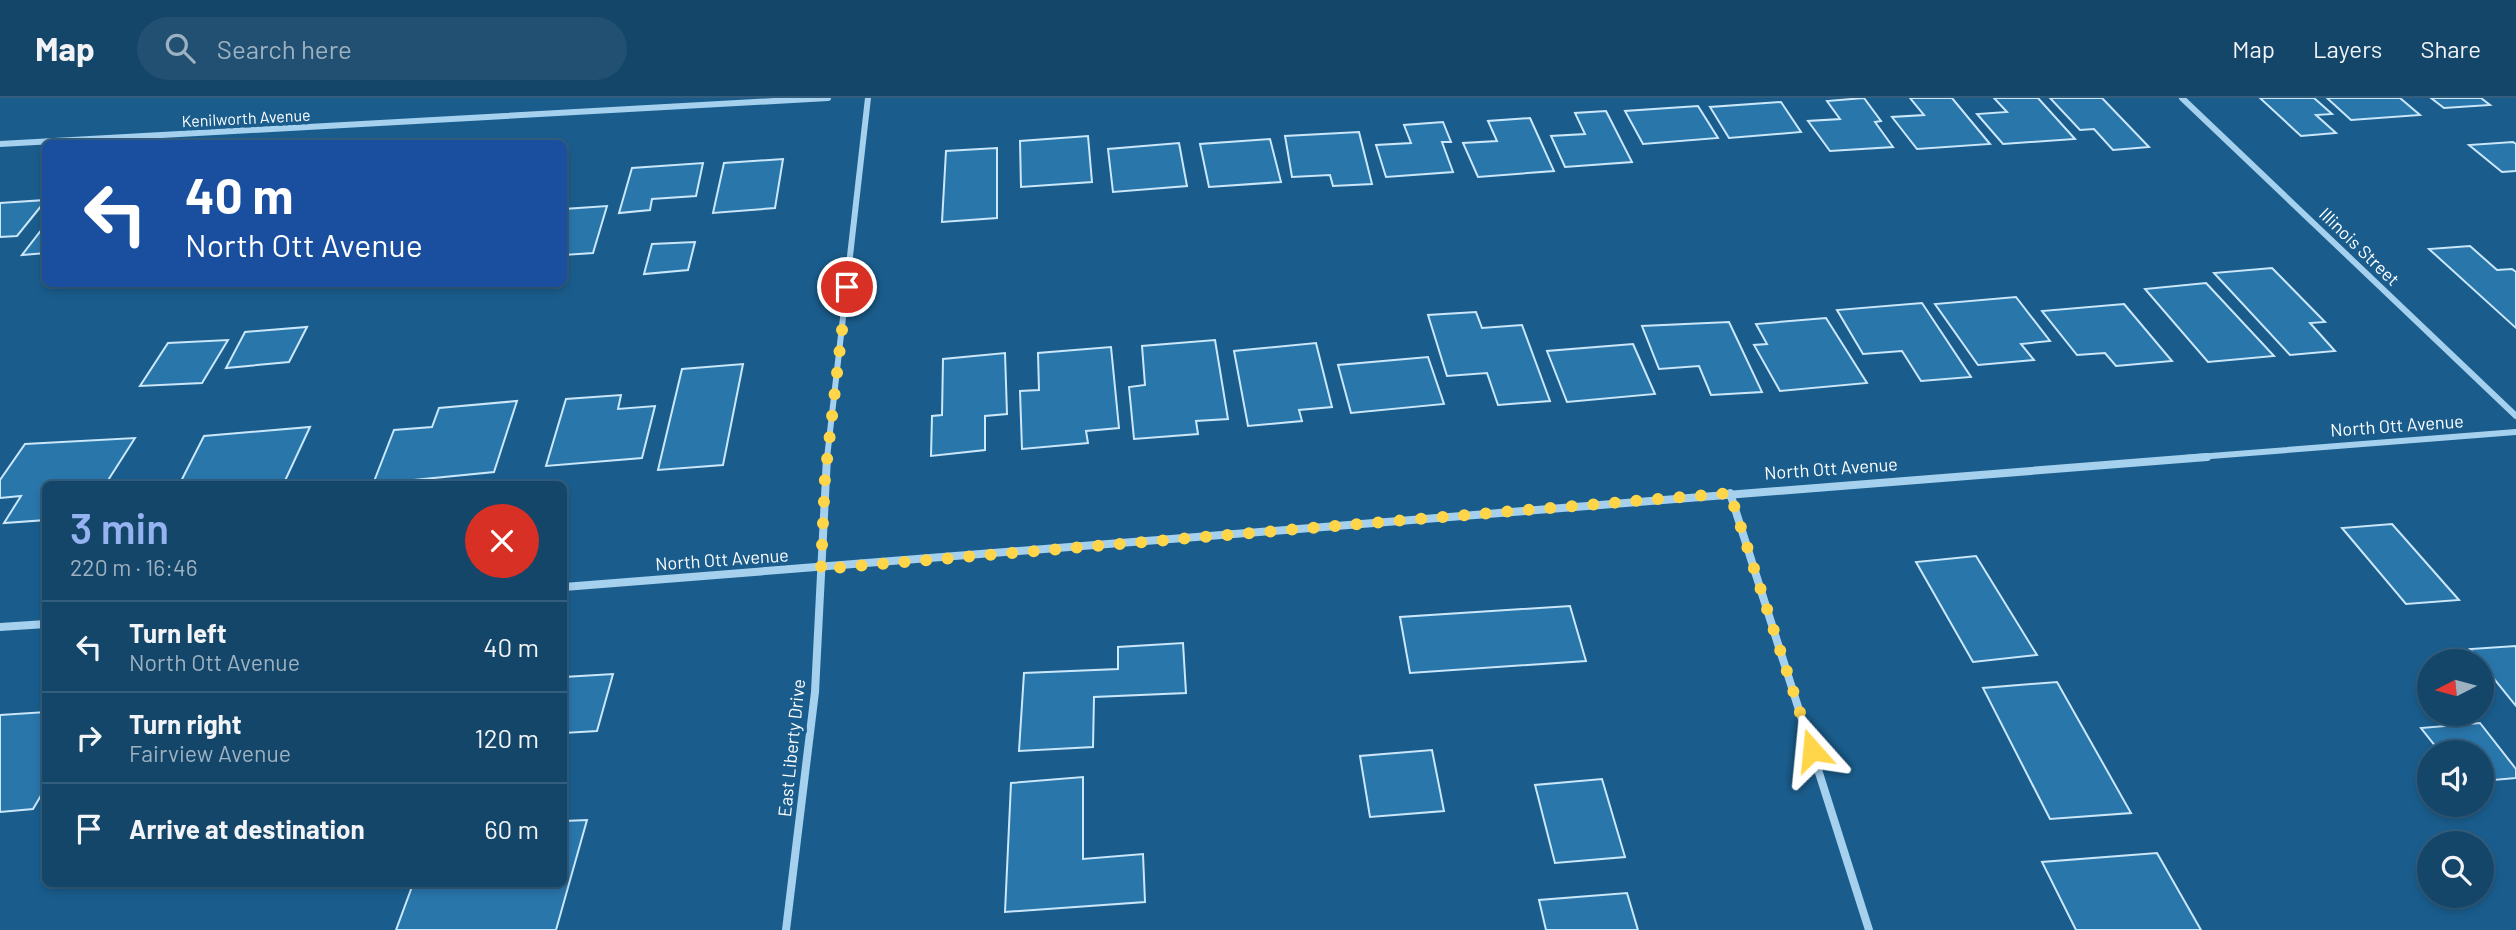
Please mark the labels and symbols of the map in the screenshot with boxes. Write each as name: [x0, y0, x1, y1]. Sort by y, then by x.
street label: Kenilworth Avenue: [181, 105, 311, 130]
street label: Illinois Street: [2315, 203, 2404, 290]
pin: [817, 257, 877, 317]
street label: North Ott Avenue: [2329, 409, 2464, 441]
street label: North Ott Avenue: [1763, 452, 1898, 484]
street label: North Ott Avenue: [654, 543, 789, 575]
north arrow: [2417, 649, 2494, 726]
street label: East Liberty Drive: [773, 678, 809, 818]
position arrow: [1775, 713, 1849, 787]

